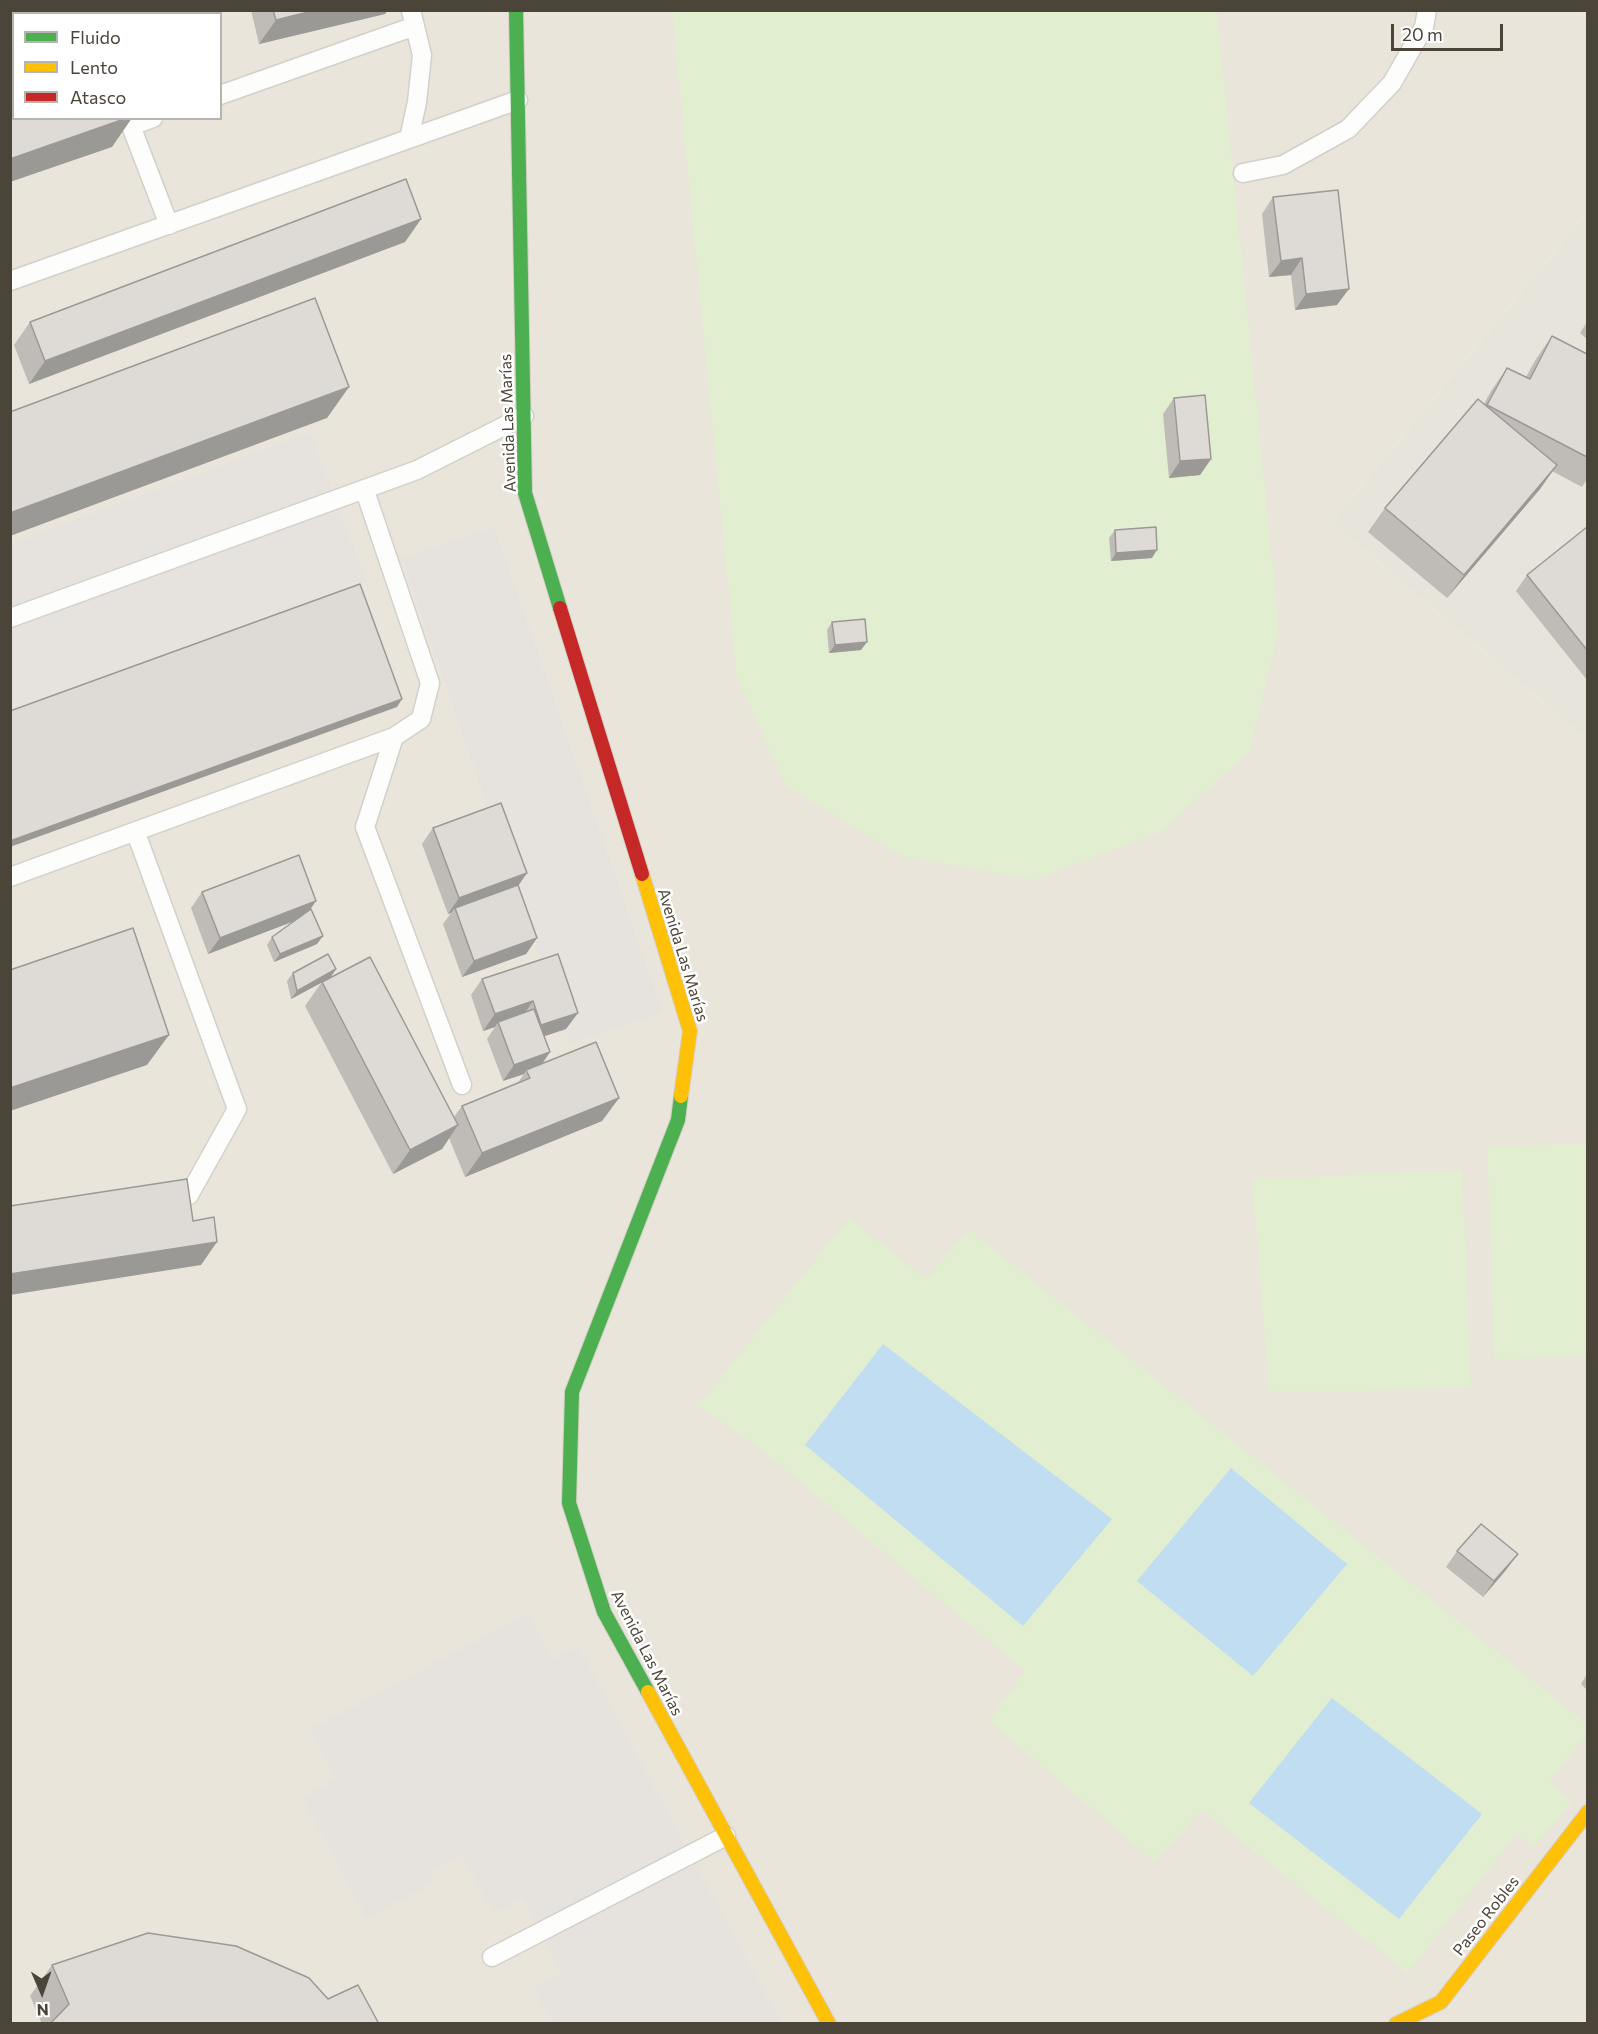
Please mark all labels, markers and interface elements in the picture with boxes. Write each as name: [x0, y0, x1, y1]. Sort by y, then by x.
legend: [12, 12, 222, 120]
scale bar: [1394, 12, 1506, 50]
text: 20 m: [1402, 23, 1443, 45]
text: Fluido: [70, 26, 121, 48]
text: Lento: [70, 56, 118, 78]
text: Atasco: [70, 86, 126, 108]
street label: Avenida Las Marías: [496, 354, 520, 492]
street label: Avenida Las Marías: [654, 886, 712, 1024]
street label: Avenida Las Marías: [607, 1587, 687, 1719]
street label: Paseo Robles: [1449, 1872, 1523, 1960]
north arrow: [12, 1962, 72, 2022]
text: N: [36, 2001, 49, 2020]

